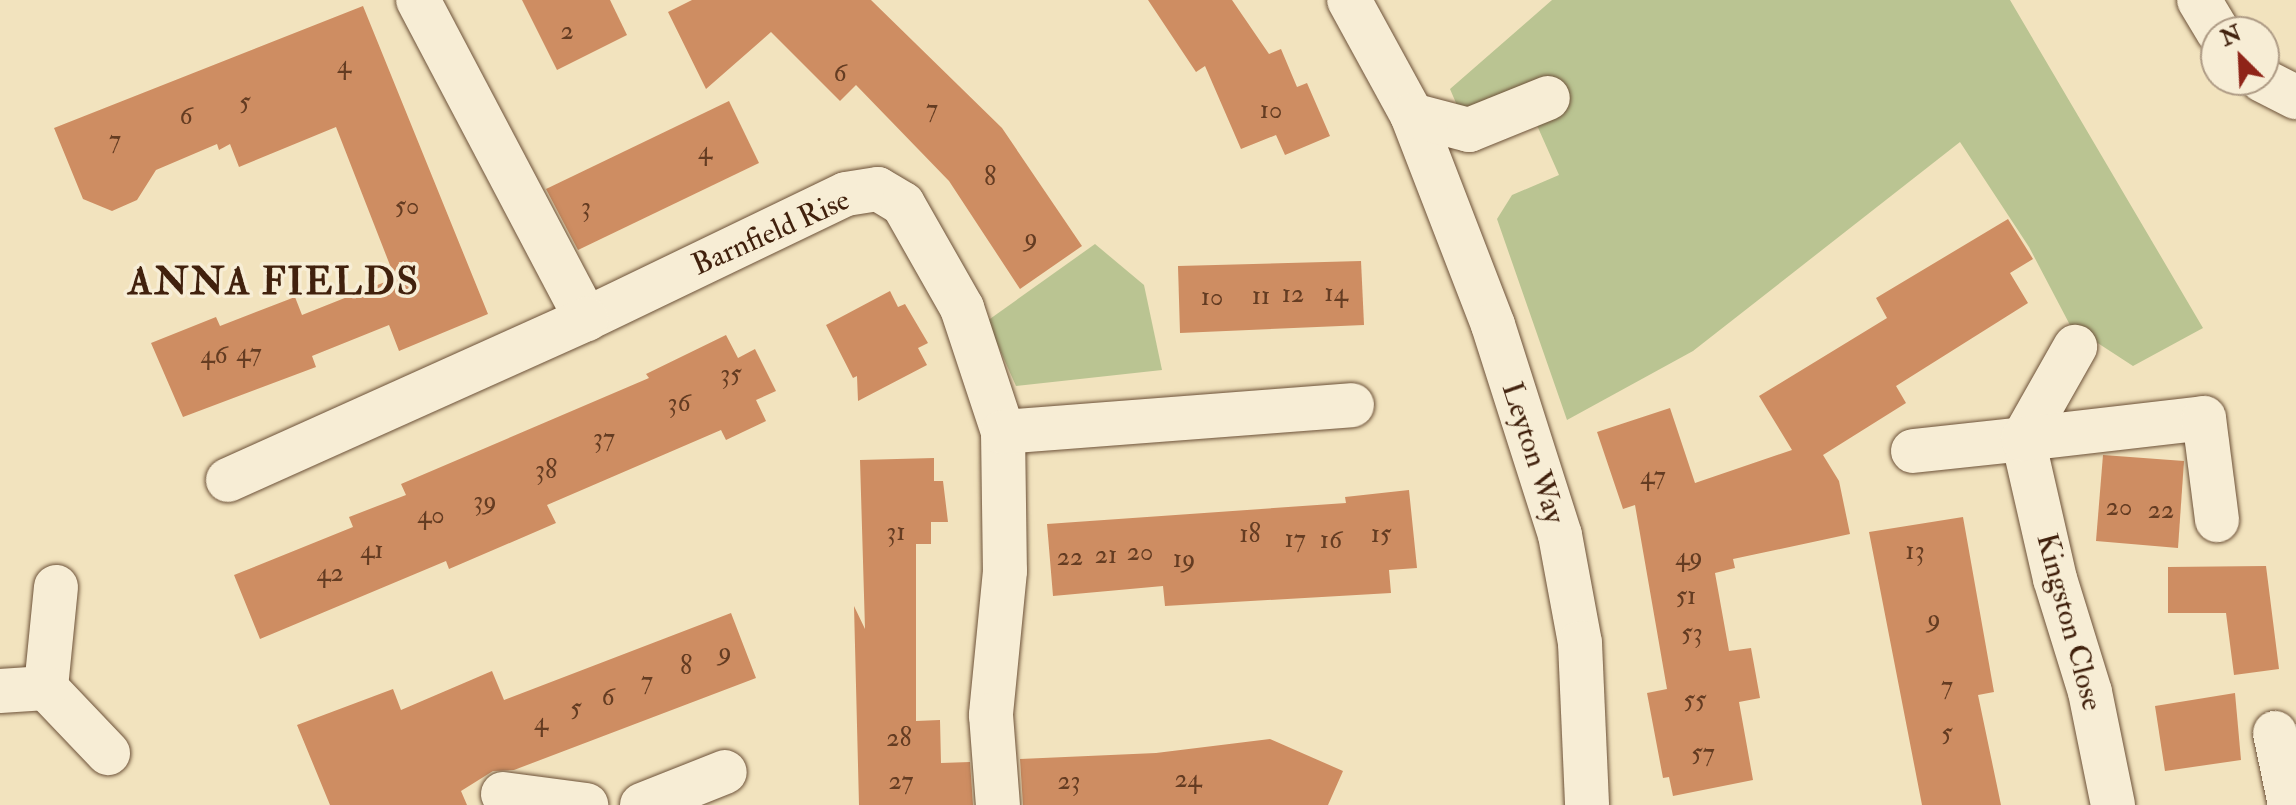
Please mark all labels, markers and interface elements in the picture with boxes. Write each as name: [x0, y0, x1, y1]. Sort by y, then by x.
house number: 2: [560, 16, 574, 48]
north arrow: [2200, 16, 2280, 96]
text: N: [2216, 19, 2246, 53]
house number: 4: [337, 50, 351, 82]
house number: 6: [833, 58, 847, 90]
house number: 5: [239, 87, 251, 119]
house number: 7: [926, 94, 938, 126]
house number: 10: [1260, 95, 1282, 127]
house number: 6: [179, 101, 193, 133]
house number: 7: [109, 125, 121, 157]
house number: 4: [698, 136, 712, 168]
house number: 8: [984, 162, 996, 194]
street label: Barnfield Rise: [687, 182, 855, 284]
house number: 50: [395, 191, 419, 223]
house number: 3: [581, 192, 591, 224]
house number: 9: [1024, 223, 1038, 255]
district label: ANNA FIELDS: [128, 260, 420, 306]
house number: 14: [1324, 278, 1348, 310]
house number: 12: [1282, 279, 1304, 311]
house number: 11: [1252, 281, 1270, 313]
house number: 10: [1201, 282, 1223, 314]
house number: 47: [236, 338, 262, 370]
house number: 46: [200, 340, 228, 372]
house number: 35: [720, 359, 742, 391]
street label: Leyton Way: [1493, 378, 1573, 528]
house number: 36: [667, 388, 691, 420]
house number: 37: [593, 423, 615, 455]
house number: 38: [535, 455, 557, 487]
house number: 47: [1640, 461, 1666, 493]
house number: 39: [473, 486, 497, 518]
house number: 20: [2106, 492, 2132, 524]
house number: 22: [2148, 495, 2174, 527]
house number: 40: [417, 500, 445, 532]
house number: 31: [886, 517, 906, 549]
house number: 18: [1239, 519, 1261, 551]
house number: 15: [1371, 519, 1391, 551]
house number: 17: [1284, 524, 1306, 556]
house number: 16: [1320, 525, 1342, 557]
street label: Kingston Close: [2028, 529, 2110, 715]
house number: 41: [360, 535, 384, 567]
house number: 13: [1905, 536, 1925, 568]
house number: 20: [1127, 537, 1153, 569]
house number: 21: [1095, 540, 1117, 572]
house number: 22: [1057, 542, 1083, 574]
house number: 49: [1675, 542, 1703, 574]
house number: 19: [1173, 544, 1195, 576]
house number: 42: [316, 558, 344, 590]
house number: 51: [1676, 581, 1696, 613]
house number: 9: [1927, 604, 1941, 636]
house number: 53: [1681, 618, 1703, 650]
house number: 9: [718, 637, 732, 669]
house number: 8: [680, 651, 692, 683]
house number: 7: [641, 666, 653, 698]
house number: 7: [1941, 671, 1953, 703]
house number: 6: [601, 682, 615, 714]
house number: 55: [1684, 685, 1706, 717]
house number: 5: [570, 693, 582, 725]
house number: 4: [534, 707, 548, 739]
house number: 5: [1941, 718, 1953, 750]
house number: 28: [886, 723, 912, 755]
house number: 57: [1691, 738, 1715, 770]
house number: 24: [1174, 764, 1202, 796]
house number: 27: [888, 766, 914, 798]
house number: 23: [1057, 766, 1081, 798]

